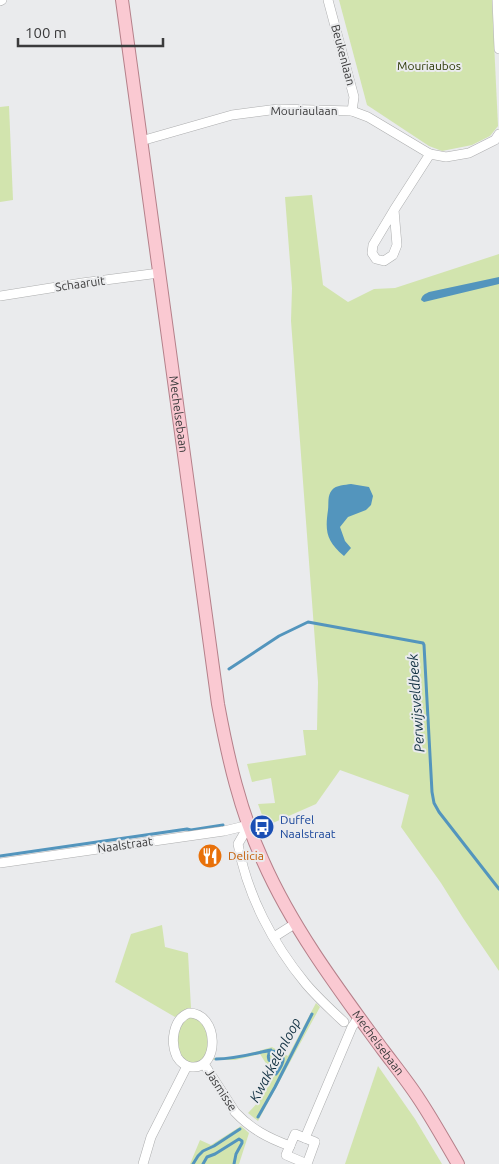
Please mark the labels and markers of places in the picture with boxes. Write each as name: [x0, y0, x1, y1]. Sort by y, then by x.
place label: Duffel Naalstraat: [280, 813, 336, 840]
bus stop icon: Duffel Naalstraat: [249, 814, 275, 840]
restaurant icon: Delicia: [197, 843, 223, 869]
place label: Delicia: [228, 849, 264, 862]

